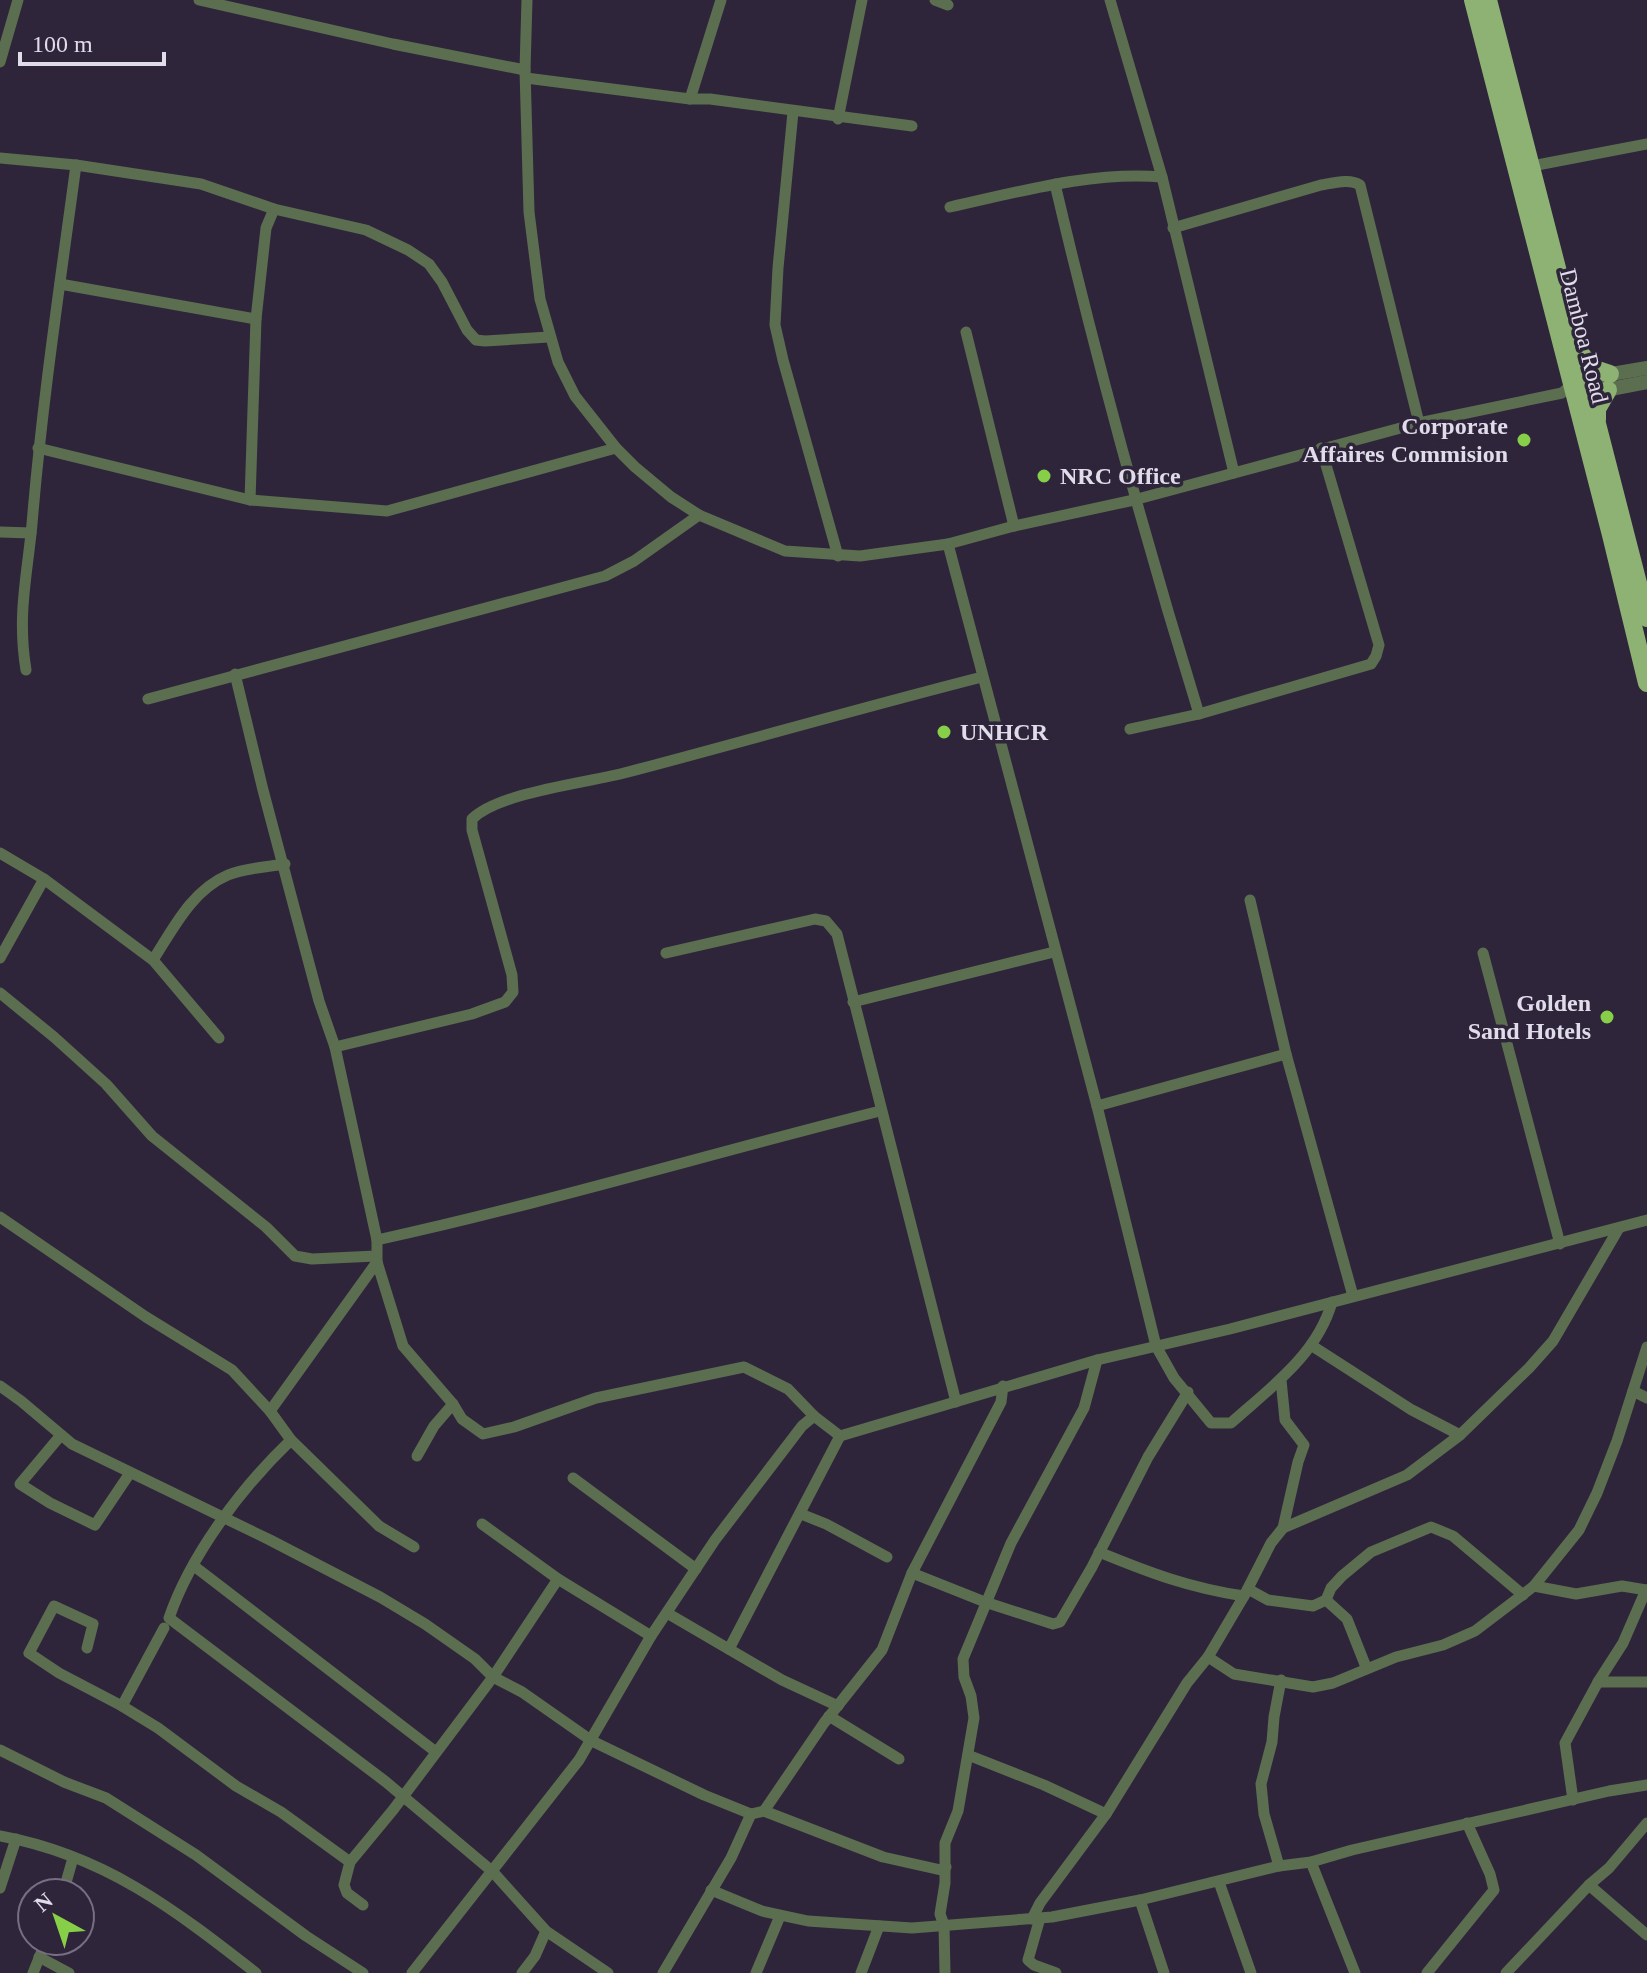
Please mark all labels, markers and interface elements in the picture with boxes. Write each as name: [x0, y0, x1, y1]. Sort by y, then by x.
scale bar: [20, 16, 164, 66]
text: 100 m: [32, 31, 93, 57]
street label: Damboa Road: [1555, 266, 1613, 406]
place label: Corporate Affaires Commision: [1302, 413, 1508, 467]
marker: Corporate Affaires Commision: [1515, 431, 1533, 449]
place label: NRC Office: [1060, 463, 1181, 489]
marker: NRC Office: [1035, 467, 1053, 485]
place label: UNHCR: [960, 719, 1049, 745]
marker: UNHCR: [935, 723, 953, 741]
place label: Golden Sand Hotels: [1468, 990, 1591, 1044]
marker: Golden Sand Hotels: [1598, 1008, 1616, 1026]
north arrow: [16, 1877, 96, 1957]
text: N: [29, 1887, 58, 1917]

